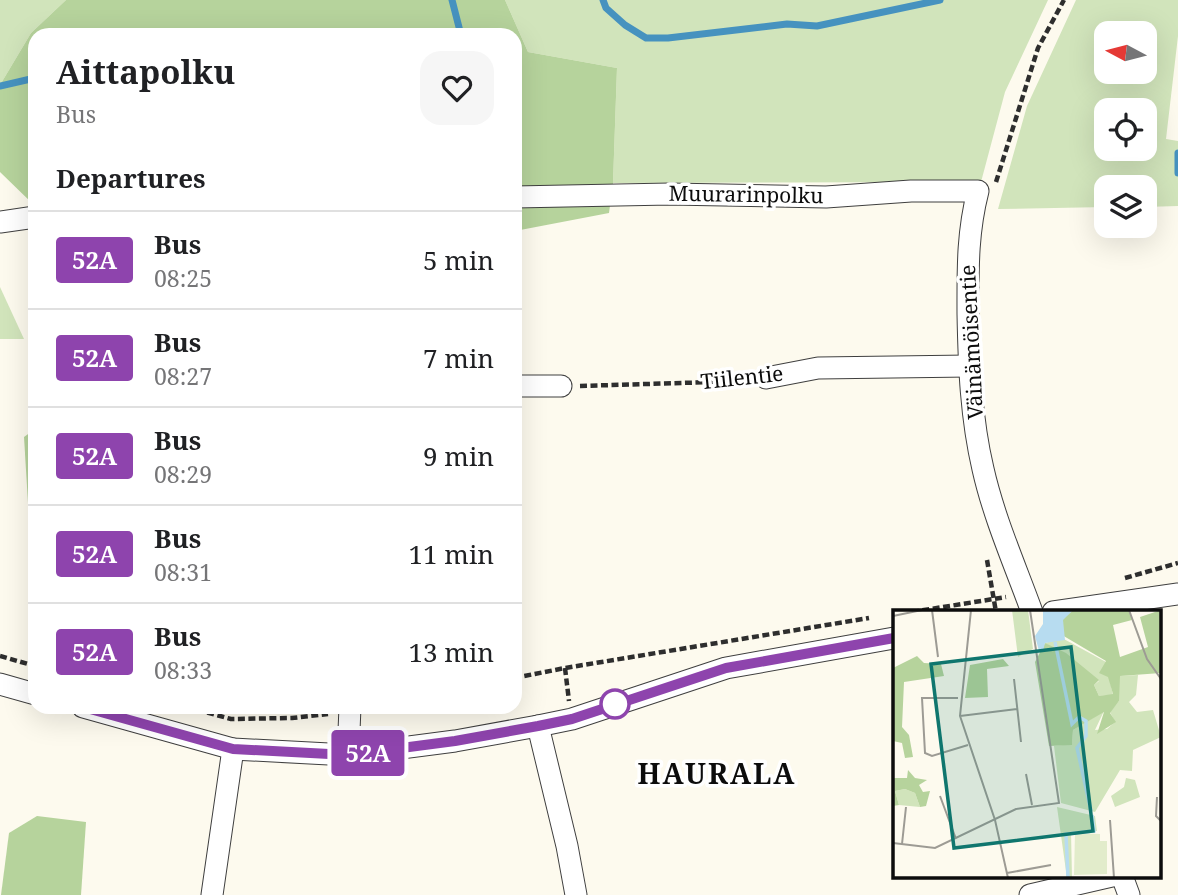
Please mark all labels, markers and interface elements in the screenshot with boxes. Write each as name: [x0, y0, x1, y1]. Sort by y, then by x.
north arrow: [1094, 21, 1157, 84]
map controls: [1094, 21, 1157, 238]
text: Aittapolku: [56, 49, 235, 94]
button: heart: [420, 51, 494, 125]
text: Bus: [56, 98, 96, 130]
button: locate: [1094, 98, 1157, 161]
text: Departures: [56, 160, 206, 196]
button: layers: [1094, 175, 1157, 238]
street label: Muurarinpolku: [668, 179, 824, 209]
text: Bus: [154, 226, 201, 262]
text: 5 min: [423, 242, 494, 278]
text: 52A: [72, 243, 117, 276]
text: 08:25: [154, 262, 212, 294]
street label: Väinämöisentie: [953, 264, 989, 420]
text: Bus: [154, 324, 201, 360]
text: 7 min: [423, 340, 494, 376]
text: 52A: [72, 341, 117, 374]
street label: Tiilentie: [699, 359, 785, 395]
text: 08:27: [154, 360, 212, 392]
text: Bus: [154, 422, 201, 458]
text: 9 min: [423, 438, 494, 474]
text: 52A: [72, 439, 117, 472]
text: 08:29: [154, 458, 212, 490]
text: Bus: [154, 520, 201, 556]
text: 11 min: [409, 536, 494, 572]
text: 52A: [72, 537, 117, 570]
text: 08:31: [154, 556, 212, 588]
inset map: [893, 610, 1160, 878]
text: Bus: [154, 618, 201, 654]
text: 13 min: [409, 634, 494, 670]
text: 52A: [72, 635, 117, 668]
text: 08:33: [154, 654, 212, 686]
unlabelled marker: [600, 689, 630, 719]
line badge: 52A: [328, 730, 408, 776]
text: 52A: [345, 736, 391, 769]
district label: HAURALA: [638, 754, 796, 792]

